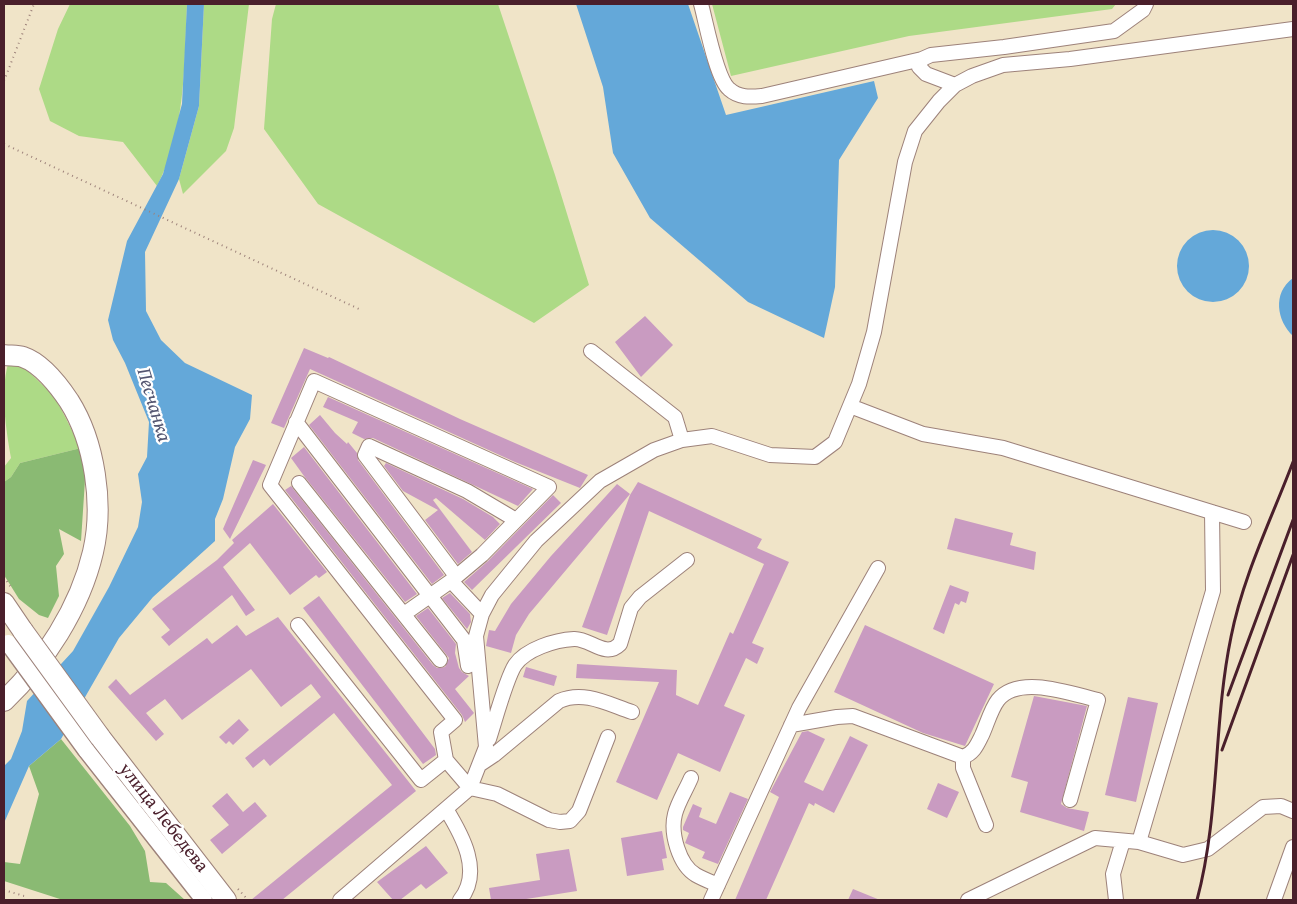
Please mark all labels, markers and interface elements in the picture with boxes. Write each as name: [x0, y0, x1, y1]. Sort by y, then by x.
water label: Песчанка: [130, 365, 176, 445]
street label: улица Лебедева: [113, 759, 213, 877]

